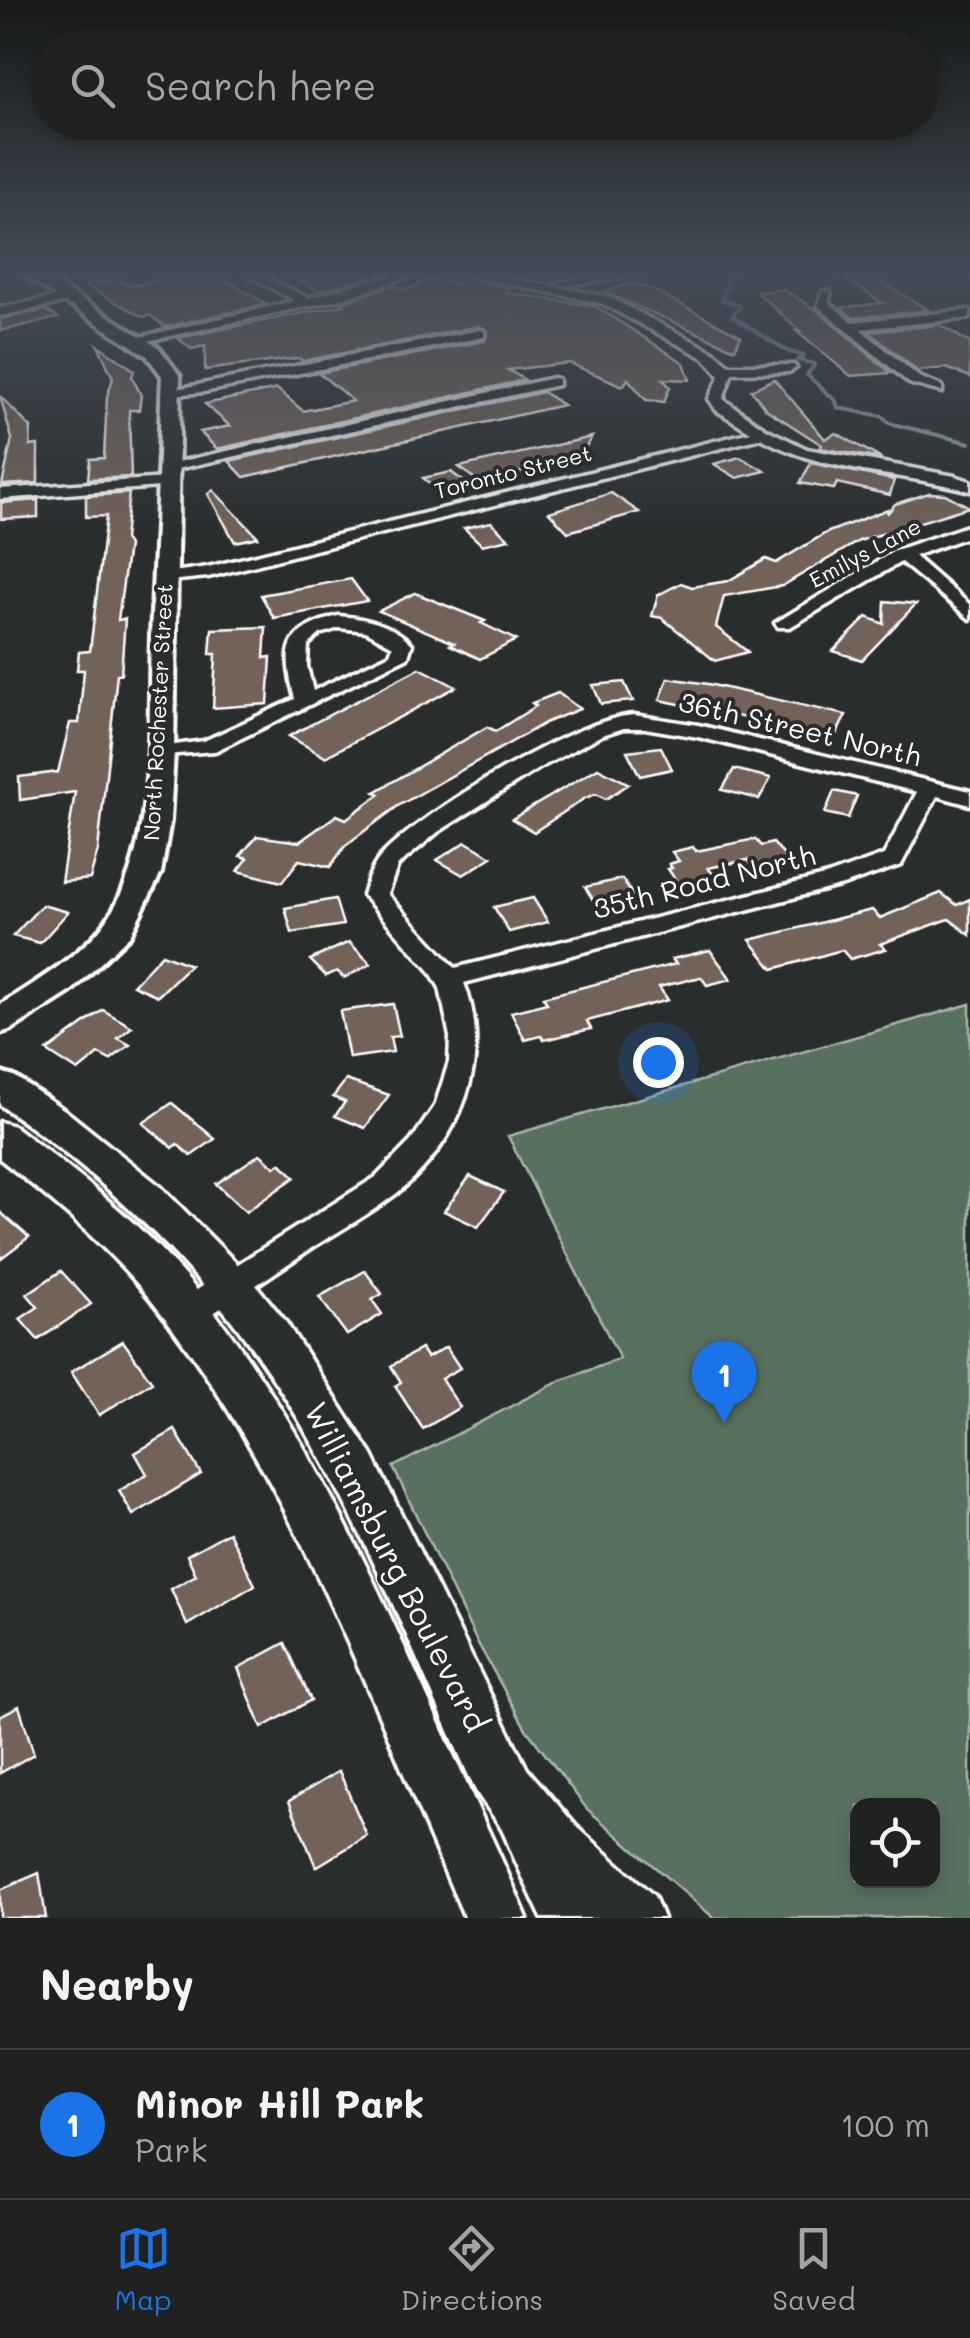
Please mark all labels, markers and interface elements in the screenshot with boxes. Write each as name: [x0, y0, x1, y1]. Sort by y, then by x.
search box: [30, 30, 940, 140]
icon: search: [65, 58, 120, 113]
text: Search here: [145, 60, 376, 110]
street label: Toronto Street: [431, 438, 595, 505]
street label: Emilys Lane: [804, 511, 926, 594]
street label: North Rochester Street: [136, 583, 179, 841]
street label: 36th Street North: [675, 683, 925, 773]
street label: 35th Road North: [589, 836, 819, 926]
your location: [633, 1037, 684, 1088]
pin: 1: [692, 1340, 756, 1423]
street label: Williamsburg Boulevard: [296, 1394, 499, 1738]
map controls: [850, 1798, 940, 1888]
button: locate: [850, 1798, 940, 1888]
text: Nearby: [40, 1956, 194, 2011]
text: Minor Hill Park: [135, 2078, 424, 2128]
text: 1: [65, 2103, 80, 2145]
text: 100 m: [840, 2103, 930, 2145]
text: Park: [135, 2128, 208, 2170]
tab: Map: [115, 2221, 172, 2317]
tab: Directions: [401, 2221, 543, 2317]
tab: Saved: [772, 2221, 855, 2317]

